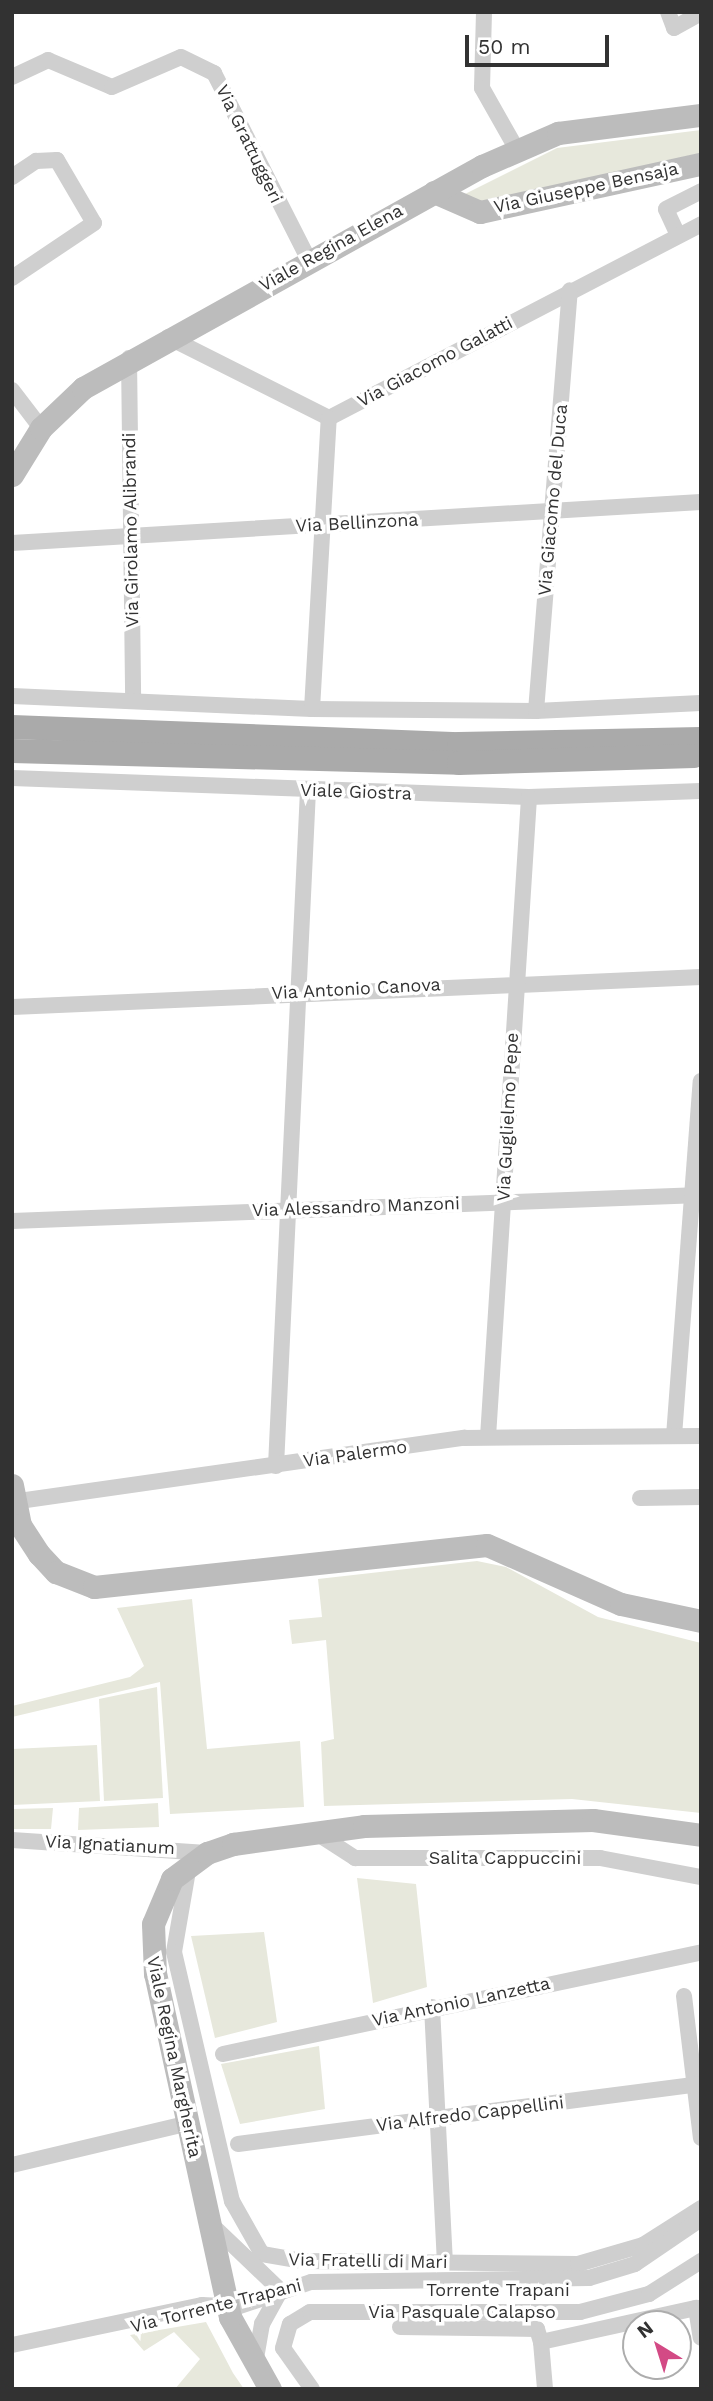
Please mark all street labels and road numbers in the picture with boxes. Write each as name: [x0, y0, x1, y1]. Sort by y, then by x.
street label: Via Grattuggeri: [211, 81, 287, 207]
street label: Via Giuseppe Bensaja: [492, 158, 680, 218]
street label: Viale Regina Elena: [255, 199, 407, 297]
street label: Via Giacomo Galatti: [354, 312, 516, 412]
street label: Via Giacomo del Duca: [534, 403, 572, 597]
street label: Via Girolamo Alibrandi: [118, 432, 144, 628]
street label: Via Bellinzona: [295, 509, 419, 537]
street label: Viale Giostra: [300, 779, 412, 805]
street label: Via Antonio Canova: [270, 974, 442, 1004]
street label: Via Guglielmo Pepe: [493, 1032, 523, 1202]
street label: Via Alessandro Manzoni: [251, 1193, 461, 1221]
street label: Via Palermo: [301, 1436, 409, 1472]
street label: Via Ignatianum: [44, 1831, 176, 1859]
street label: Salita Cappuccini: [429, 1847, 581, 1869]
street label: Viale Regina Margherita: [142, 1954, 206, 2160]
street label: Via Antonio Lanzetta: [369, 1972, 553, 2032]
street label: Via Alfredo Cappellini: [374, 2092, 566, 2136]
street label: Via Fratelli di Mari: [288, 2249, 448, 2273]
street label: Via Torrente Trapani: [128, 2274, 304, 2338]
street label: Torrente Trapani: [426, 2279, 570, 2301]
street label: Via Pasquale Calapso: [368, 2301, 556, 2323]

